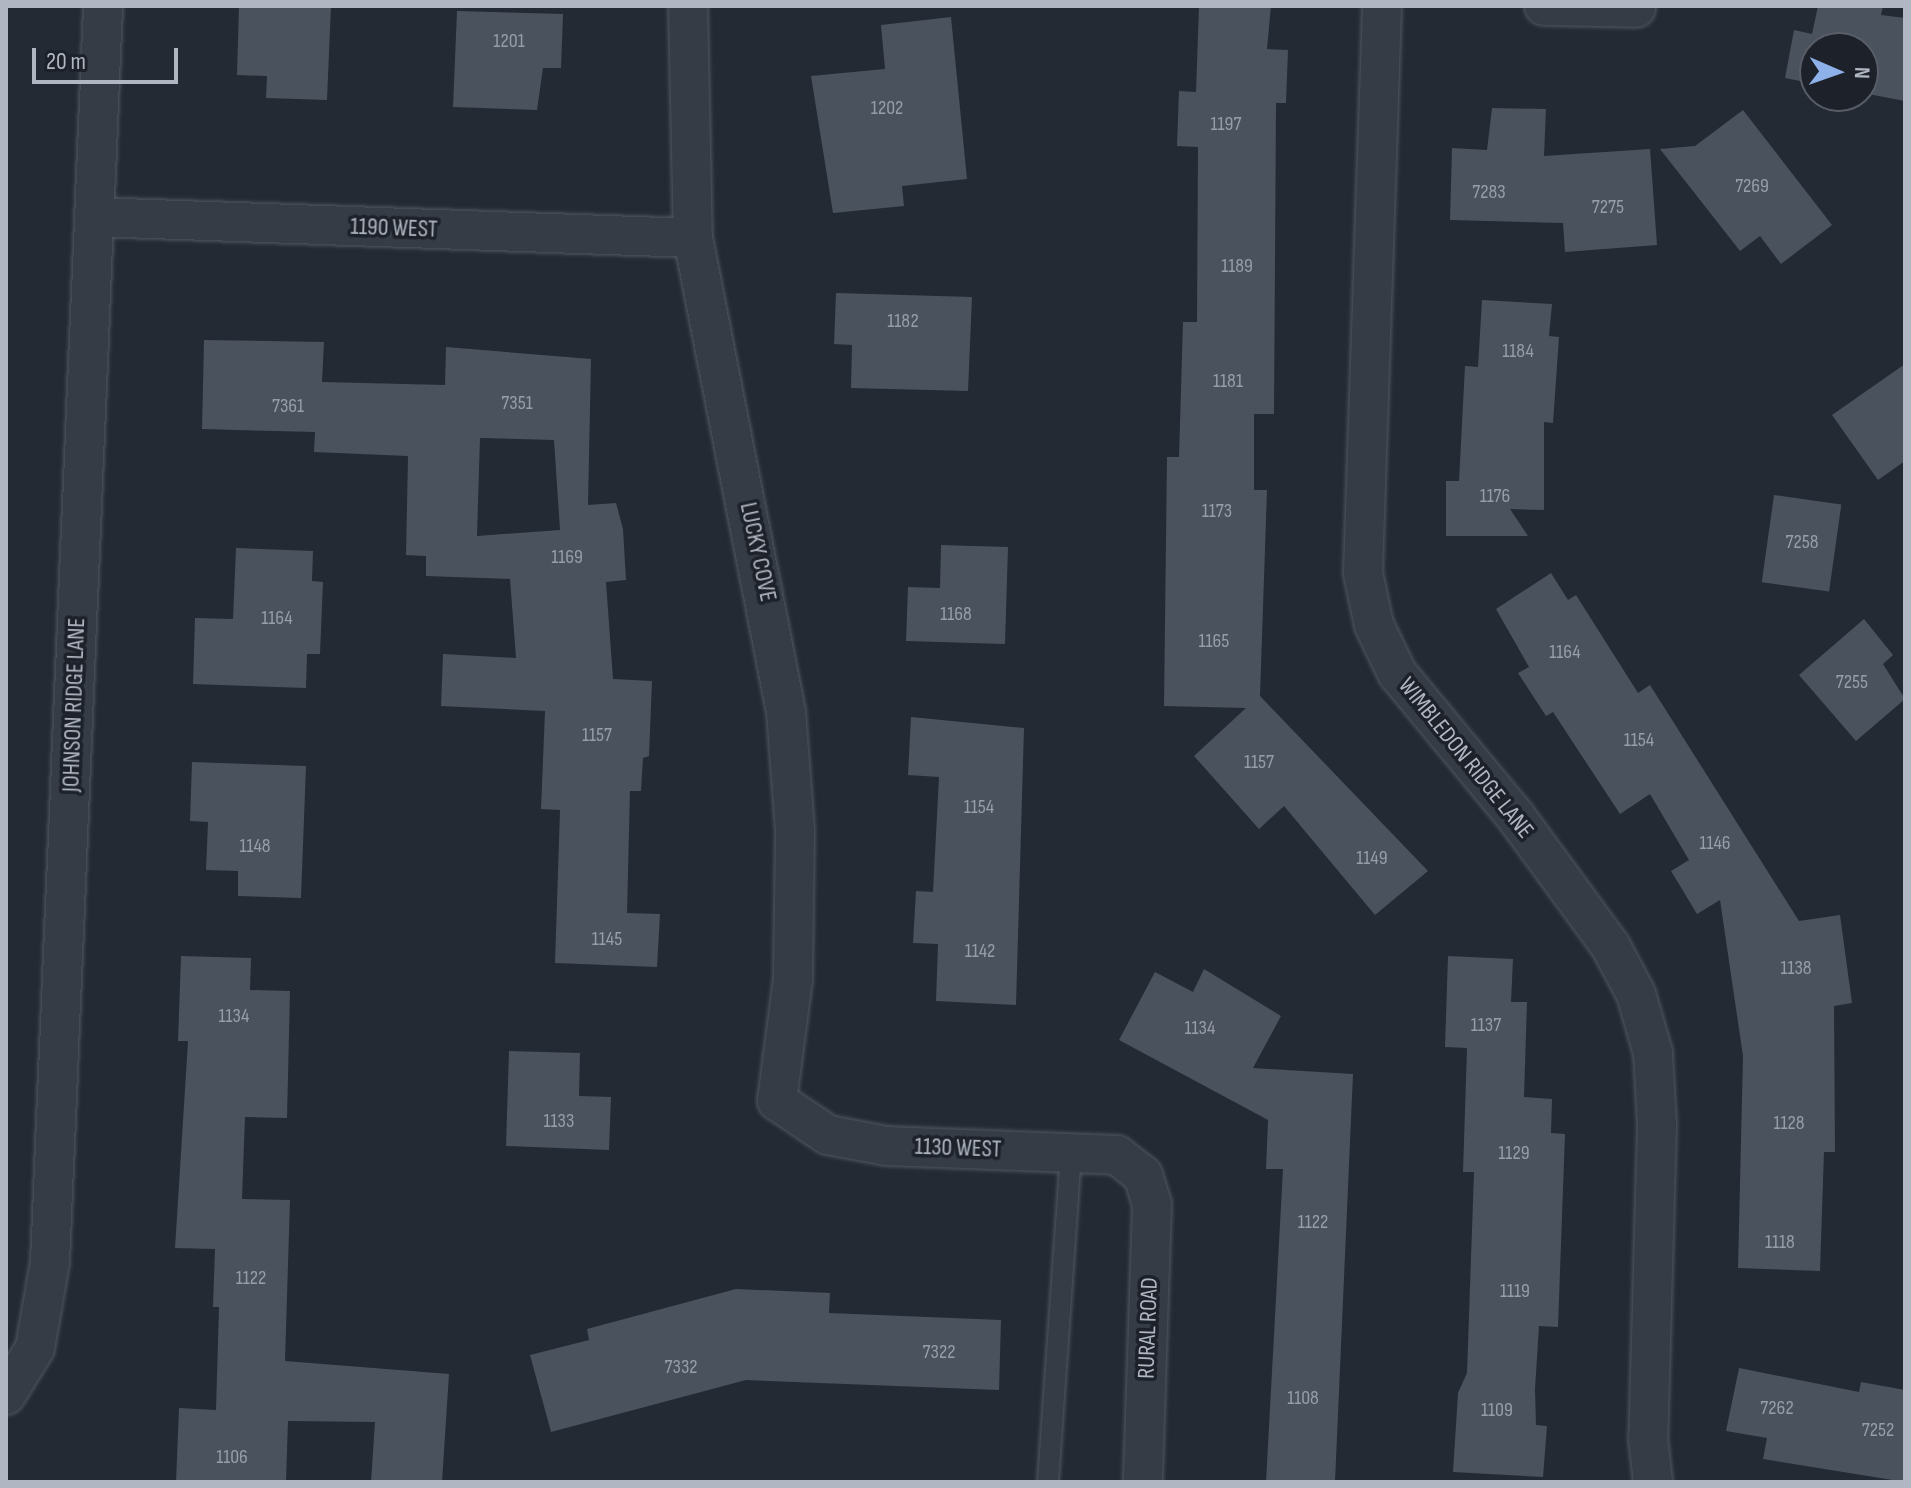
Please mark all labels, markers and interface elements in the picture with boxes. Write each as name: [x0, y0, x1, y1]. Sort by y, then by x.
house number: 1201: [493, 29, 525, 53]
scale bar: [36, 32, 182, 82]
north arrow: [1799, 32, 1879, 112]
text: 20 m: [46, 47, 86, 76]
text: N: [1848, 66, 1875, 79]
house number: 1202: [871, 96, 903, 120]
house number: 1197: [1211, 112, 1241, 136]
house number: 7269: [1735, 174, 1769, 198]
house number: 7283: [1472, 180, 1506, 204]
house number: 7275: [1592, 195, 1624, 219]
street label: 1190 WEST: [350, 212, 438, 244]
house number: 1189: [1221, 254, 1253, 278]
house number: 1182: [887, 309, 919, 333]
house number: 1184: [1502, 339, 1534, 363]
house number: 1181: [1213, 369, 1243, 393]
house number: 7351: [501, 391, 533, 415]
house number: 7361: [272, 394, 304, 418]
house number: 1176: [1480, 484, 1510, 508]
house number: 1173: [1202, 499, 1232, 523]
street label: LUCKY COVE: [733, 500, 783, 604]
house number: 7258: [1785, 530, 1819, 554]
house number: 1169: [551, 545, 583, 569]
house number: 1168: [940, 602, 972, 626]
house number: 1164: [261, 606, 293, 630]
street label: JOHNSON RIDGE LANE: [57, 617, 91, 793]
house number: 1165: [1199, 629, 1229, 653]
house number: 1164: [1549, 640, 1581, 664]
house number: 7255: [1836, 670, 1868, 694]
street label: WIMBLEDON RIDGE LANE: [1392, 672, 1540, 844]
house number: 1157: [582, 723, 612, 747]
house number: 1154: [1624, 728, 1654, 752]
house number: 1157: [1244, 750, 1274, 774]
house number: 1154: [964, 795, 994, 819]
house number: 1146: [1699, 831, 1731, 855]
house number: 1148: [239, 834, 271, 858]
house number: 1149: [1356, 846, 1388, 870]
house number: 1145: [592, 927, 622, 951]
house number: 1142: [965, 939, 995, 963]
house number: 1138: [1780, 956, 1812, 980]
house number: 1134: [219, 1004, 249, 1028]
house number: 1137: [1471, 1013, 1501, 1037]
house number: 1134: [1185, 1016, 1215, 1040]
house number: 1133: [544, 1109, 574, 1133]
house number: 1128: [1773, 1111, 1805, 1135]
street label: 1130 WEST: [914, 1132, 1002, 1164]
house number: 1129: [1498, 1141, 1530, 1165]
house number: 1122: [1298, 1210, 1328, 1234]
house number: 1118: [1765, 1230, 1795, 1254]
house number: 1122: [236, 1266, 266, 1290]
street label: RURAL ROAD: [1132, 1277, 1164, 1379]
house number: 1119: [1500, 1279, 1530, 1303]
house number: 7322: [923, 1340, 955, 1364]
house number: 7332: [664, 1355, 698, 1379]
house number: 1108: [1287, 1386, 1319, 1410]
house number: 7262: [1760, 1396, 1794, 1420]
house number: 1109: [1481, 1398, 1513, 1422]
house number: 7252: [1862, 1418, 1894, 1442]
house number: 1106: [216, 1445, 248, 1469]

